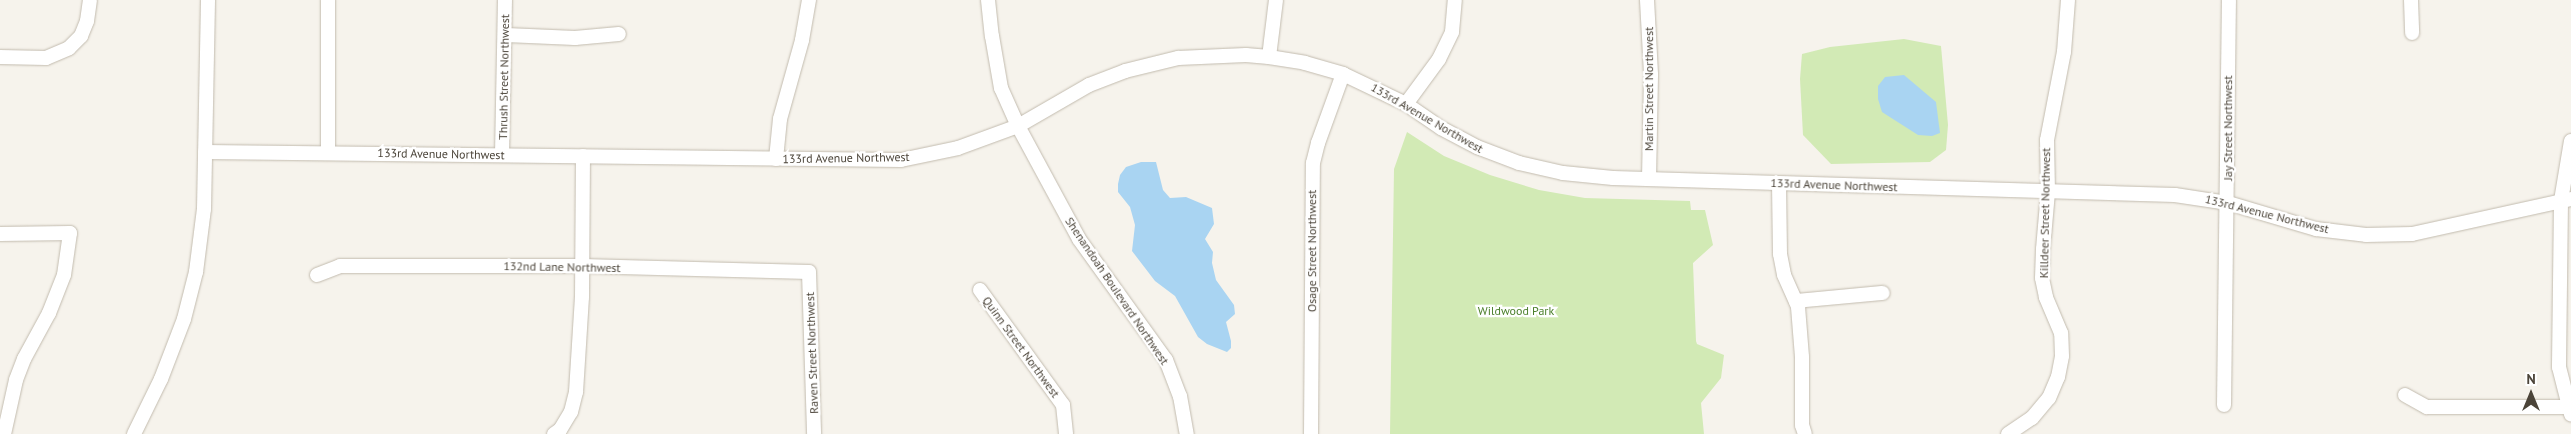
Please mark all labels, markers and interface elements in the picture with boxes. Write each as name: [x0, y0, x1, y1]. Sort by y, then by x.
street label: Thrush Street Northwest: [496, 14, 512, 140]
street label: Martin Street Northwest: [1642, 27, 1656, 151]
street label: Jay Street Northwest: [2221, 75, 2235, 181]
street label: 133rd Avenue Northwest: [1368, 80, 1486, 156]
street label: 133rd Avenue Northwest: [377, 146, 505, 162]
street label: Killdeer Street Northwest: [2037, 148, 2053, 278]
street label: 133rd Avenue Northwest: [782, 150, 910, 166]
street label: 133rd Avenue Northwest: [1770, 176, 1898, 194]
street label: Osage Street Northwest: [1305, 190, 1319, 312]
street label: 133rd Avenue Northwest: [2203, 192, 2331, 236]
street label: Shenandoah Boulevard Northwest: [1062, 214, 1172, 368]
street label: 132nd Lane Northwest: [503, 259, 621, 275]
street label: Raven Street Northwest: [803, 292, 821, 414]
street label: Quinn Street Northwest: [979, 294, 1063, 400]
park label: Wildwood Park: [1478, 304, 1554, 318]
north arrow: [2506, 369, 2556, 419]
text: N: [2526, 370, 2536, 388]

